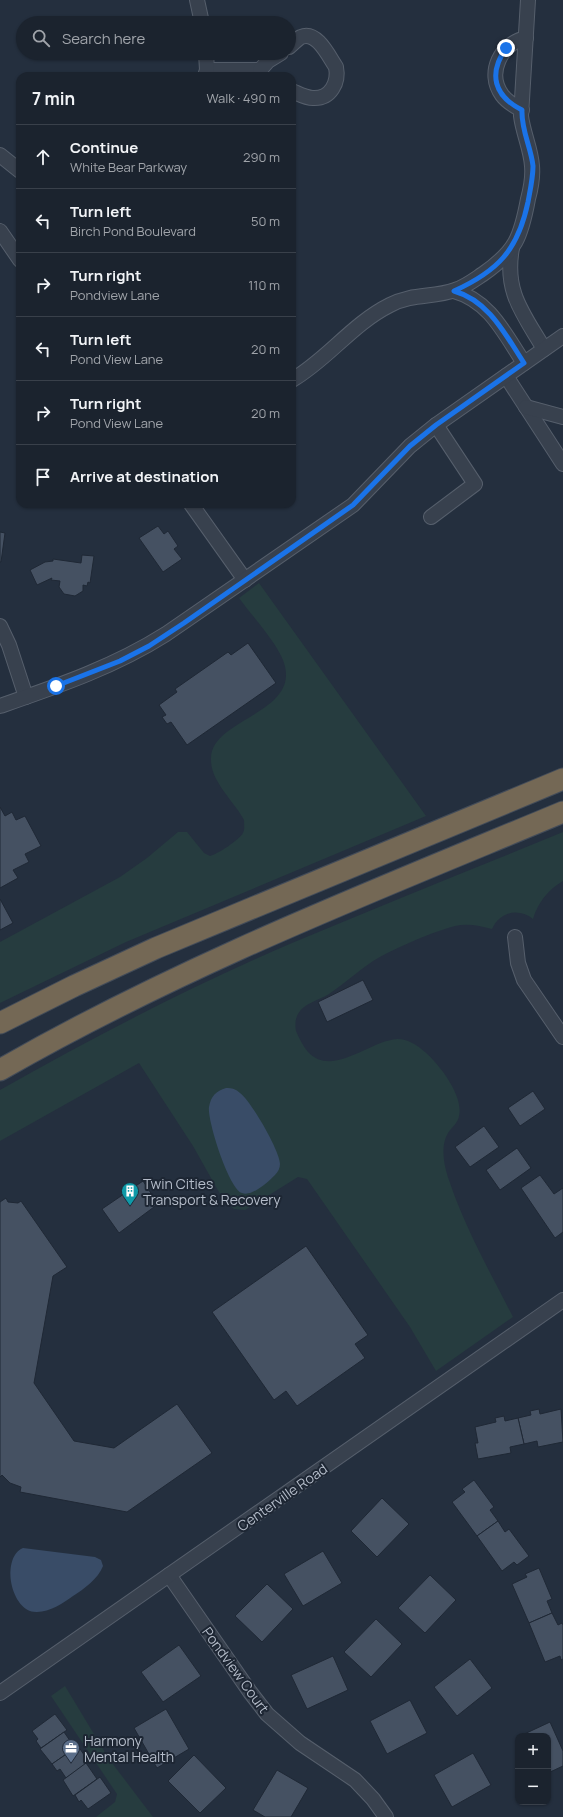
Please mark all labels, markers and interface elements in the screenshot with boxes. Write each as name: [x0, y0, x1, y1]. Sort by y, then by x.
search box: [16, 16, 296, 60]
icon: search: [30, 27, 52, 49]
text: Search here: [62, 28, 145, 49]
route end: [497, 39, 515, 57]
text: 7 min: [32, 87, 75, 110]
text: Walk · 490 m: [206, 89, 280, 107]
text: Continue: [70, 137, 138, 158]
icon: ahead: [32, 146, 54, 168]
text: 290 m: [243, 148, 280, 166]
text: White Bear Parkway: [70, 158, 187, 176]
text: Turn left: [70, 201, 132, 222]
icon: left: [32, 210, 54, 232]
text: 50 m: [251, 212, 280, 230]
text: Birch Pond Boulevard: [70, 222, 196, 240]
text: Turn right: [70, 265, 141, 286]
icon: right: [32, 274, 54, 296]
text: 110 m: [248, 276, 280, 294]
text: Pondview Lane: [70, 286, 160, 304]
text: Turn left: [70, 329, 132, 350]
icon: left: [32, 338, 54, 360]
text: 20 m: [251, 340, 280, 358]
text: Pond View Lane: [70, 350, 163, 368]
text: Turn right: [70, 393, 141, 414]
icon: right: [32, 402, 54, 424]
text: 20 m: [251, 404, 280, 422]
text: Pond View Lane: [70, 414, 163, 432]
icon: arrive: [32, 466, 54, 488]
text: Arrive at destination: [70, 466, 219, 487]
route start: [47, 677, 65, 695]
place label: Twin Cities Transport & Recovery: [143, 1174, 281, 1209]
building icon: Twin Cities Transport & Recovery: [120, 1181, 140, 1206]
street label: Centerville Road: [233, 1459, 331, 1535]
street label: Pondview Court: [198, 1623, 274, 1717]
place label: Harmony Mental Health: [84, 1731, 174, 1766]
map controls: [515, 1733, 551, 1805]
button: +: [515, 1733, 551, 1769]
office icon: Harmony Mental Health: [61, 1738, 81, 1763]
button: −: [515, 1769, 551, 1805]

